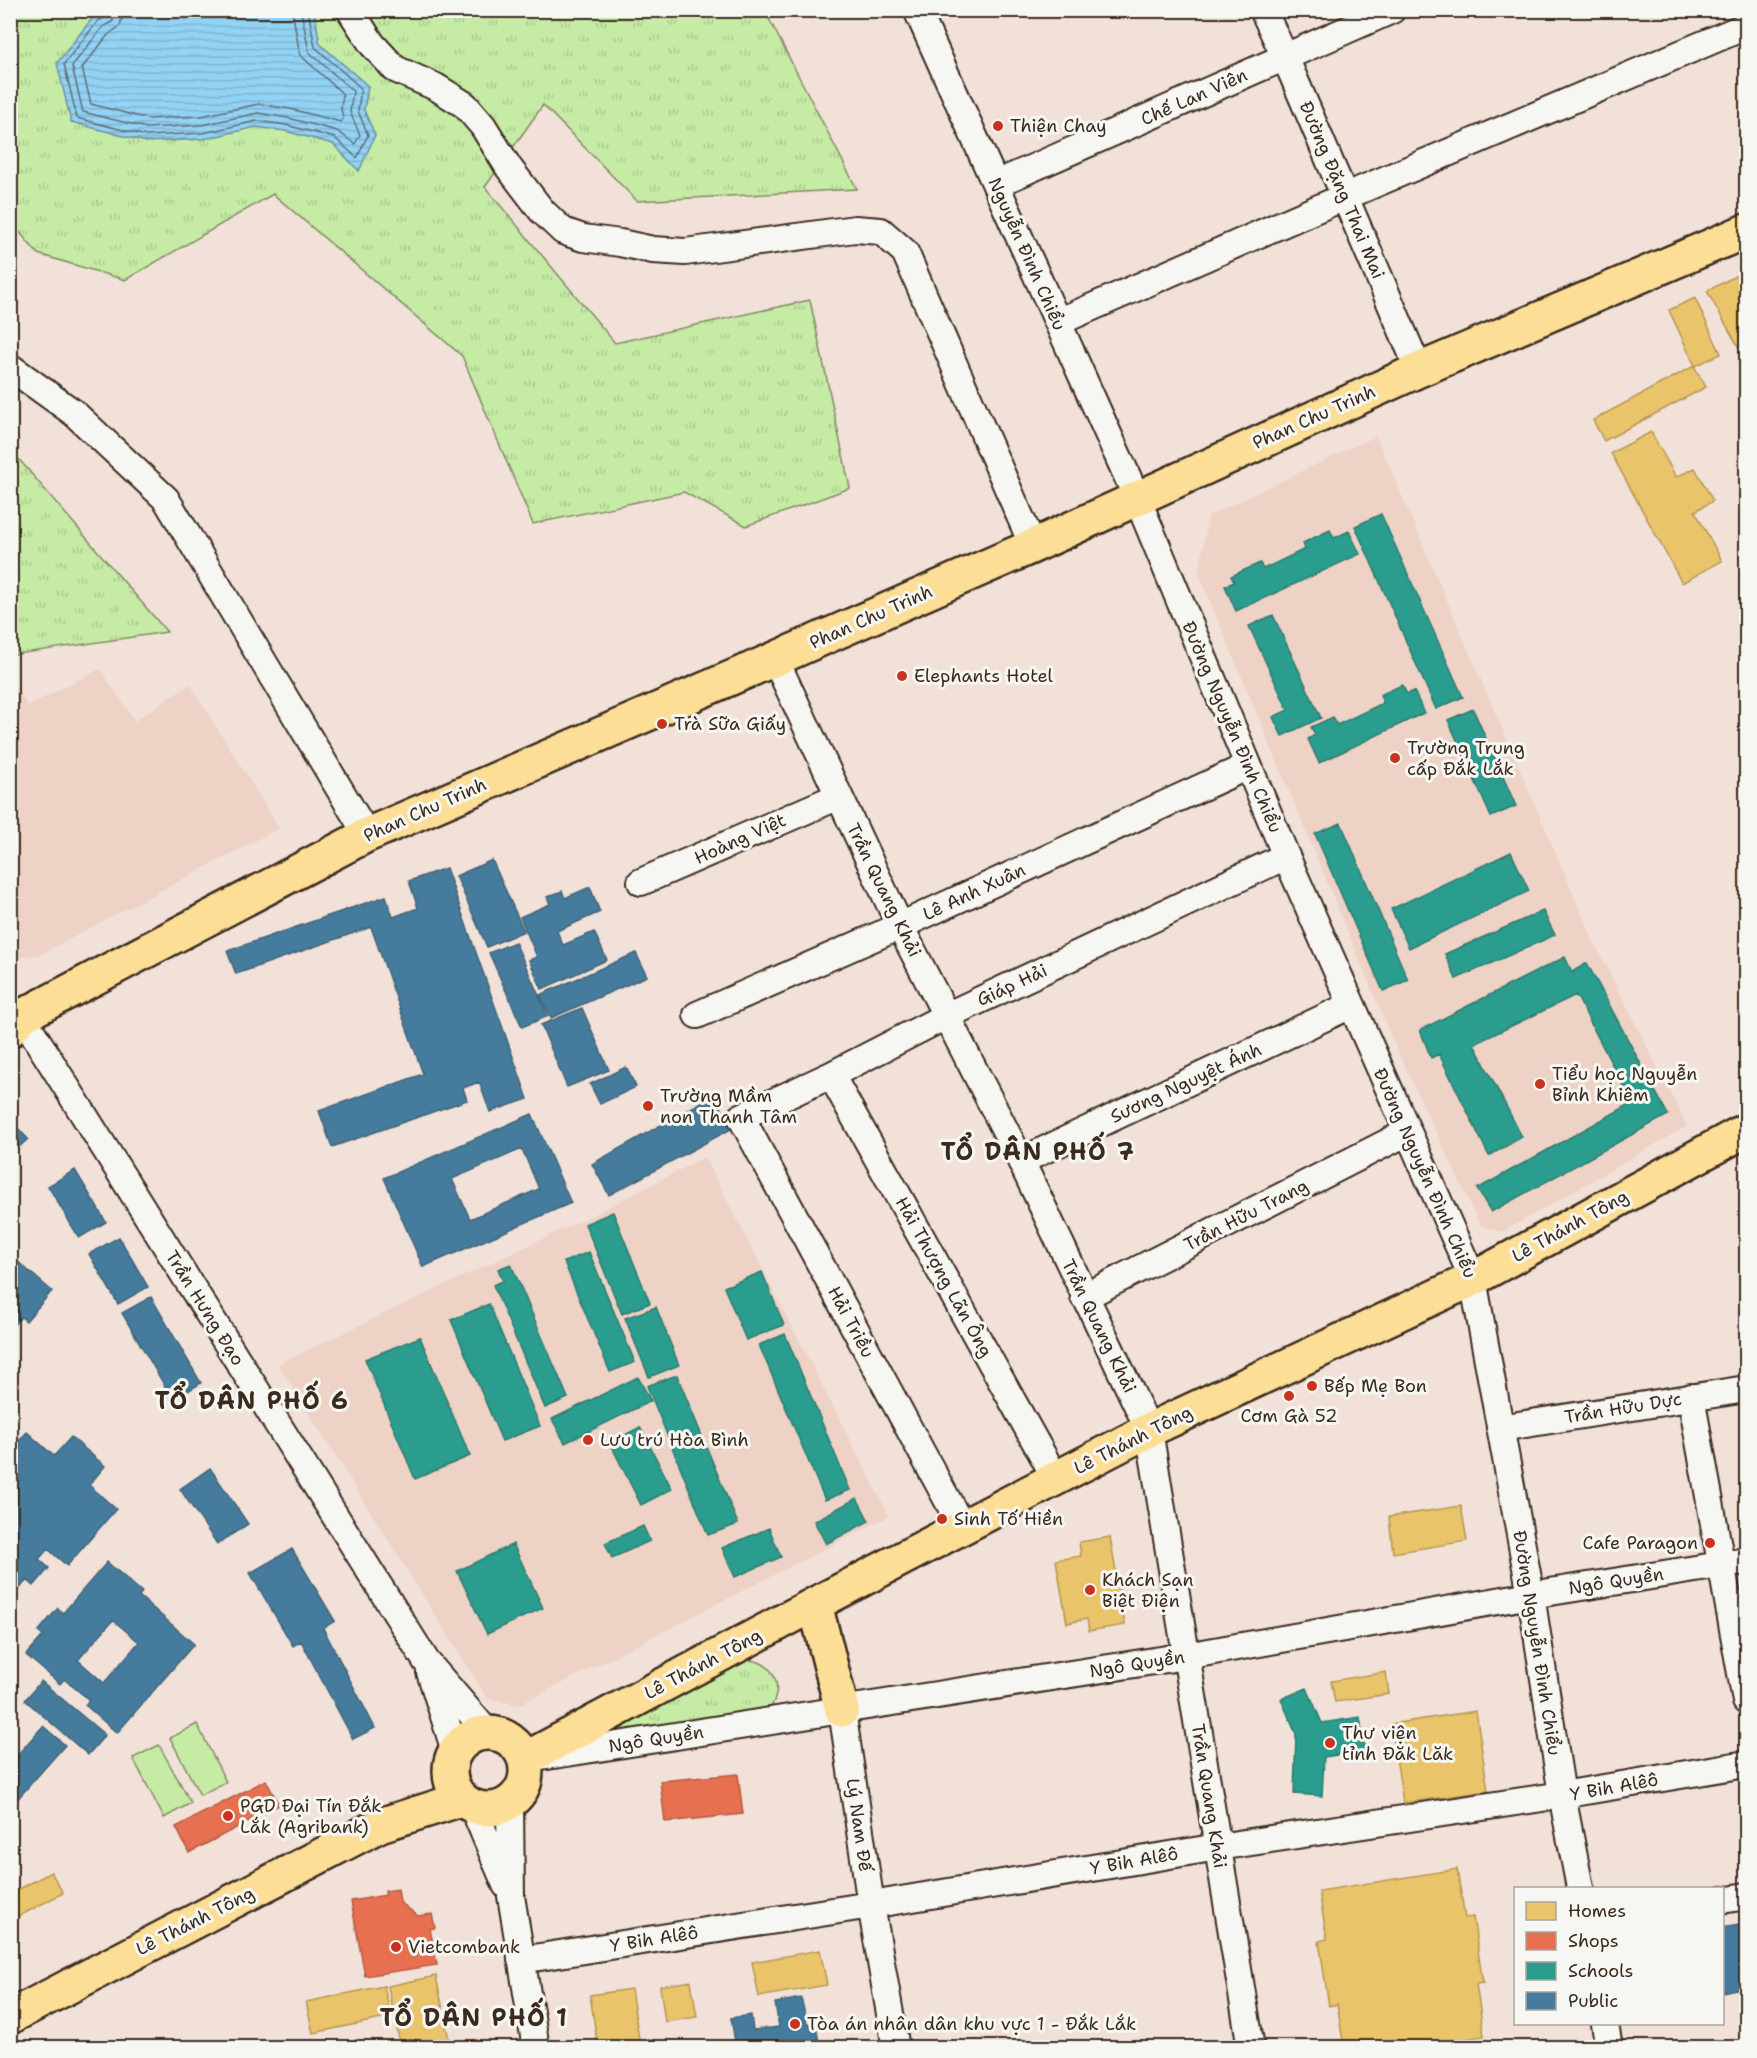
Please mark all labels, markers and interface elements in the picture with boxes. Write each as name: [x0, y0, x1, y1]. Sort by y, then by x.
street label: Chế Lan Viên: [1137, 63, 1251, 131]
street label: Đường Đặng Thai Mai: [1294, 97, 1390, 283]
place label: Thiện Chay: [1010, 114, 1107, 138]
marker: Thiện Chay: [991, 119, 1005, 133]
street label: Nguyễn Đình Chiểu: [982, 174, 1072, 334]
street label: Phan Chu Trinh: [1249, 379, 1379, 455]
street label: Phan Chu Trinh: [806, 579, 936, 655]
street label: Đường Nguyễn Đình Chiểu: [1176, 618, 1288, 836]
place label: Elephants Hotel: [914, 664, 1054, 688]
marker: Elephants Hotel: [895, 669, 909, 683]
place label: Trà Sữa Giấy: [674, 712, 786, 736]
marker: Trà Sữa Giấy: [655, 717, 669, 731]
place label: Trường Trung cấp Đắk Lắk: [1407, 736, 1525, 781]
marker: Trường Trung cấp Đắk Lắk: [1388, 751, 1402, 765]
street label: Phan Chu Trinh: [360, 772, 490, 848]
street label: Hoàng Việt: [690, 808, 790, 870]
street label: Trần Quang Khải: [841, 819, 927, 961]
street label: Lê Anh Xuân: [919, 858, 1029, 926]
street label: Giáp Hải: [973, 958, 1051, 1012]
street label: Sương Nguyệt Ánh: [1106, 1037, 1266, 1129]
place label: Tiểu học Nguyễn Bỉnh Khiêm: [1552, 1062, 1697, 1107]
street label: Đường Nguyễn Đình Chiểu: [1368, 1064, 1482, 1282]
marker: Tiểu học Nguyễn Bỉnh Khiêm: [1533, 1077, 1547, 1091]
place label: Trường Mầm non Thanh Tâm: [660, 1084, 797, 1129]
marker: Trường Mầm non Thanh Tâm: [641, 1099, 655, 1113]
district label: TỔ DÂN PHỐ 7: [941, 1131, 1135, 1168]
street label: Trần Hữu Trang: [1180, 1173, 1312, 1257]
street label: Lê Thánh Tông: [1507, 1184, 1633, 1268]
street label: Hải Thượng Lãn Ông: [890, 1192, 998, 1362]
street label: Trần Hưng Đạo: [160, 1246, 250, 1370]
street label: Trần Quang Khải: [1056, 1255, 1142, 1397]
street label: Hải Triều: [822, 1282, 880, 1362]
place label: Bếp Mẹ Bon: [1324, 1374, 1427, 1398]
marker: Bếp Mẹ Bon: [1305, 1379, 1319, 1393]
district label: TỔ DÂN PHỐ 6: [155, 1380, 349, 1417]
street label: Trần Hữu Dực: [1563, 1387, 1683, 1429]
marker: Cơm Gà 52: [1282, 1389, 1296, 1403]
street label: Lê Thánh Tông: [1070, 1400, 1196, 1480]
place label: Cơm Gà 52: [1240, 1404, 1338, 1428]
place label: Lưu trú Hòa Bình: [600, 1428, 749, 1452]
marker: Lưu trú Hòa Bình: [581, 1433, 595, 1447]
place label: Sinh Tố Hiền: [954, 1507, 1063, 1531]
marker: Sinh Tố Hiền: [935, 1512, 949, 1526]
street label: Đường Nguyễn Đình Chiểu: [1507, 1529, 1567, 1757]
place label: Cafe Paragon: [1582, 1531, 1698, 1555]
marker: Cafe Paragon: [1703, 1536, 1717, 1550]
street label: Ngô Quyền: [1567, 1562, 1665, 1600]
place label: Khách Sạn Biệt Điện: [1102, 1568, 1194, 1613]
marker: Khách Sạn Biệt Điện: [1083, 1583, 1097, 1597]
street label: Lê Thánh Tông: [640, 1623, 766, 1705]
street label: Ngô Quyền: [1088, 1645, 1186, 1683]
street label: Ngô Quyền: [607, 1720, 705, 1758]
place label: Thư viện tỉnh Đăk Lăk: [1342, 1721, 1453, 1766]
street label: Trần Quang Khải: [1186, 1722, 1232, 1870]
marker: Thư viện tỉnh Đăk Lăk: [1323, 1736, 1337, 1750]
street label: Y Bih Alêô: [1568, 1767, 1660, 1807]
street label: Lý Nam Đế: [841, 1777, 878, 1874]
place label: PGD Đại Tín Đắk Lắk (Agribank): [240, 1794, 382, 1839]
marker: PGD Đại Tín Đắk Lắk (Agribank): [221, 1809, 235, 1823]
street label: Y Bih Alêô: [1088, 1841, 1180, 1881]
street label: Lê Thánh Tông: [132, 1881, 258, 1961]
legend: [1514, 1887, 1724, 2025]
text: Homes: [1568, 1899, 1626, 1923]
street label: Y Bih Alêô: [608, 1920, 700, 1958]
text: Shops: [1568, 1929, 1619, 1953]
place label: Vietcombank: [408, 1935, 520, 1959]
marker: Vietcombank: [389, 1940, 403, 1954]
text: Schools: [1568, 1959, 1634, 1983]
text: Public: [1568, 1989, 1618, 2013]
district label: TỔ DÂN PHỐ 1: [380, 1997, 568, 2034]
place label: Tòa án nhân dân khu vực 1 - Đắk Lắk: [807, 2012, 1136, 2036]
marker: Tòa án nhân dân khu vực 1 - Đắk Lắk: [788, 2017, 802, 2031]

